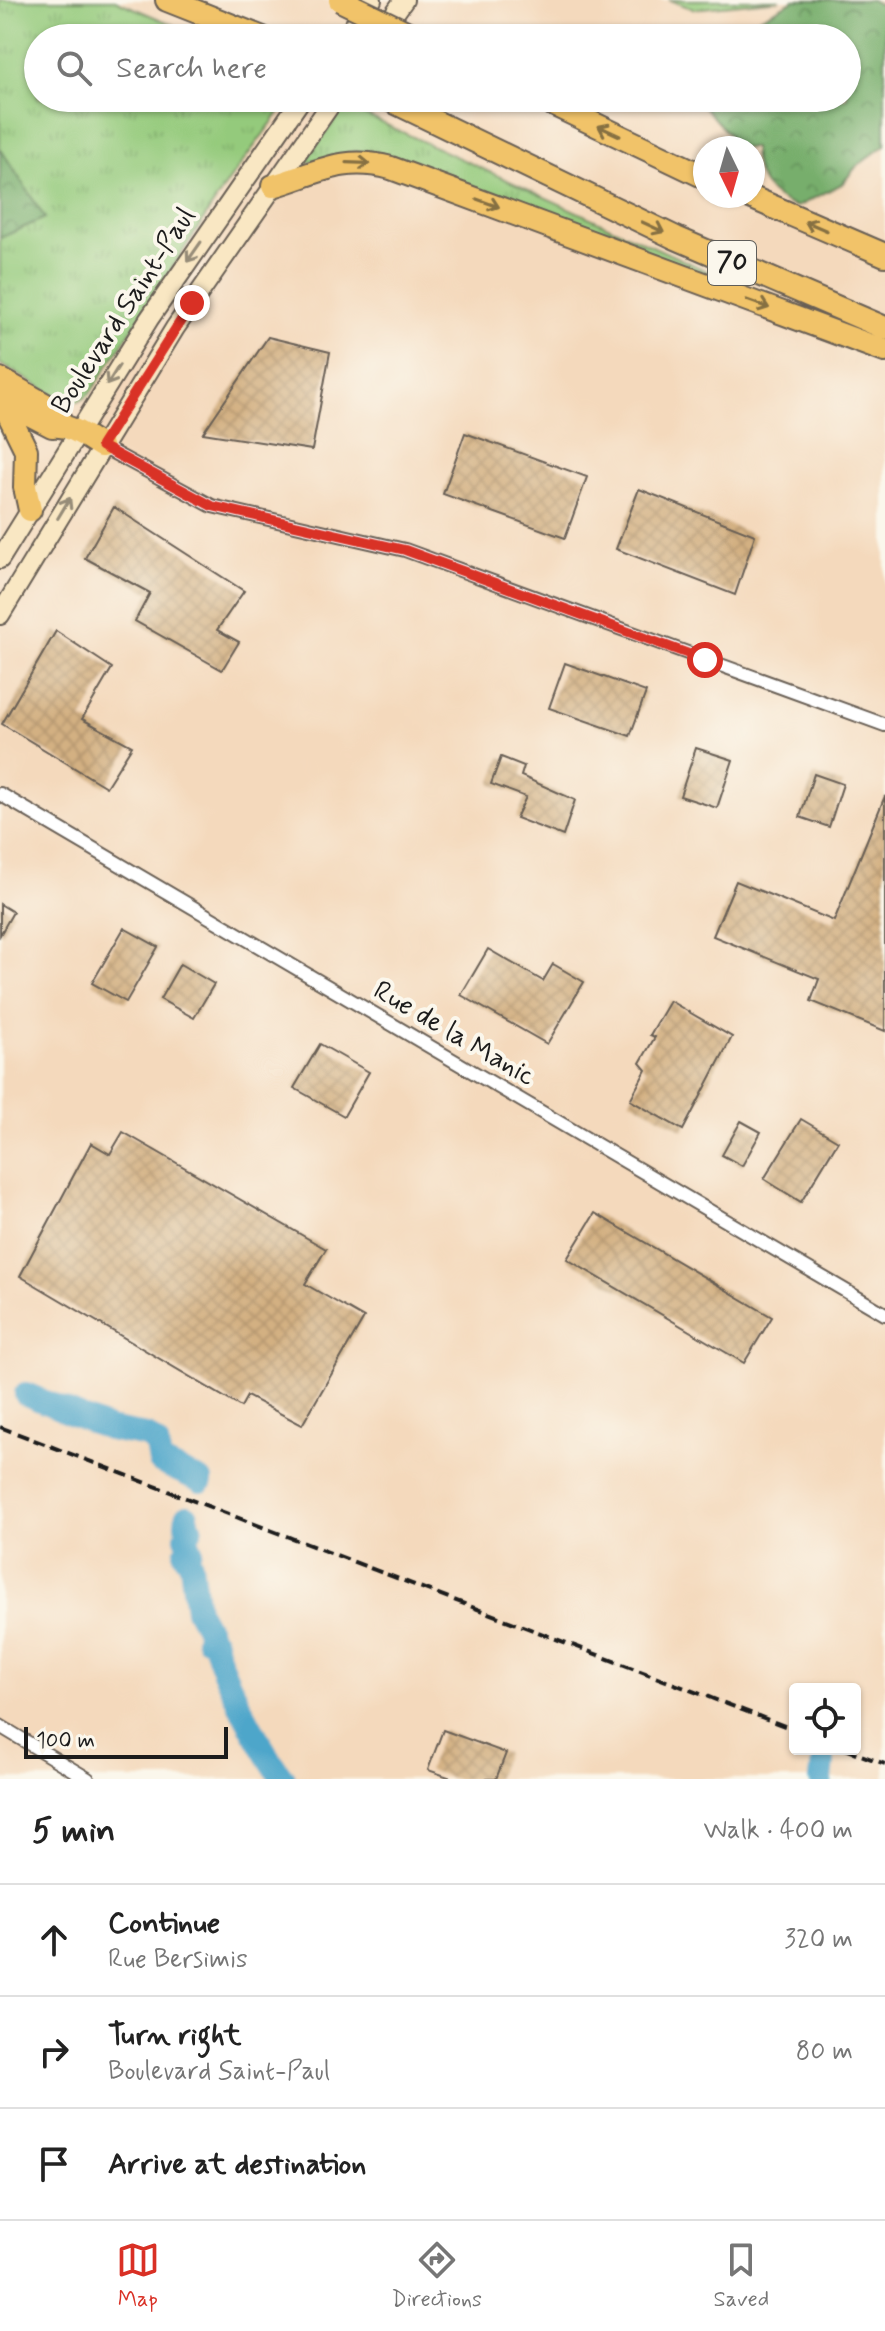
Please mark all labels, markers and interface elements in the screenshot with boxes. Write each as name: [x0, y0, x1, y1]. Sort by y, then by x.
search box: [24, 24, 861, 112]
icon: search: [52, 46, 96, 90]
text: Search here: [116, 49, 267, 88]
one-way arrow: [598, 123, 622, 138]
north arrow: [693, 136, 765, 208]
one-way arrow: [345, 155, 371, 170]
one-way arrow: [475, 197, 500, 211]
street label: Boulevard Saint-Paul: [43, 201, 205, 421]
one-way arrow: [804, 217, 829, 232]
one-way arrow: [640, 220, 664, 235]
one-way arrow: [186, 240, 202, 262]
road number: 70: [708, 241, 756, 285]
route end: [174, 285, 210, 321]
one-way arrow: [745, 298, 769, 312]
one-way arrow: [105, 363, 121, 386]
one-way arrow: [56, 497, 72, 520]
route start: [687, 642, 723, 678]
street label: Rue de la Manic: [366, 973, 542, 1095]
map controls: [789, 1683, 861, 1755]
button: locate: [789, 1683, 861, 1755]
scale bar: [24, 1723, 228, 1759]
text: 100 m: [36, 1727, 95, 1755]
text: 5 min: [32, 1809, 115, 1854]
text: Walk · 400 m: [703, 1814, 853, 1848]
text: Continue: [108, 1904, 220, 1943]
icon: ahead: [32, 1918, 76, 1962]
text: 320 m: [784, 1923, 853, 1957]
text: Rue Bersimis: [108, 1943, 248, 1977]
text: Turn right: [108, 2016, 241, 2055]
icon: right: [32, 2030, 76, 2074]
text: 80 m: [796, 2035, 853, 2069]
text: Boulevard Saint-Paul: [108, 2055, 330, 2089]
icon: arrive: [32, 2142, 76, 2186]
text: Arrive at destination: [108, 2145, 366, 2184]
tab: Map: [116, 2238, 160, 2314]
tab: Directions: [391, 2238, 482, 2314]
tab: Saved: [714, 2238, 769, 2314]

